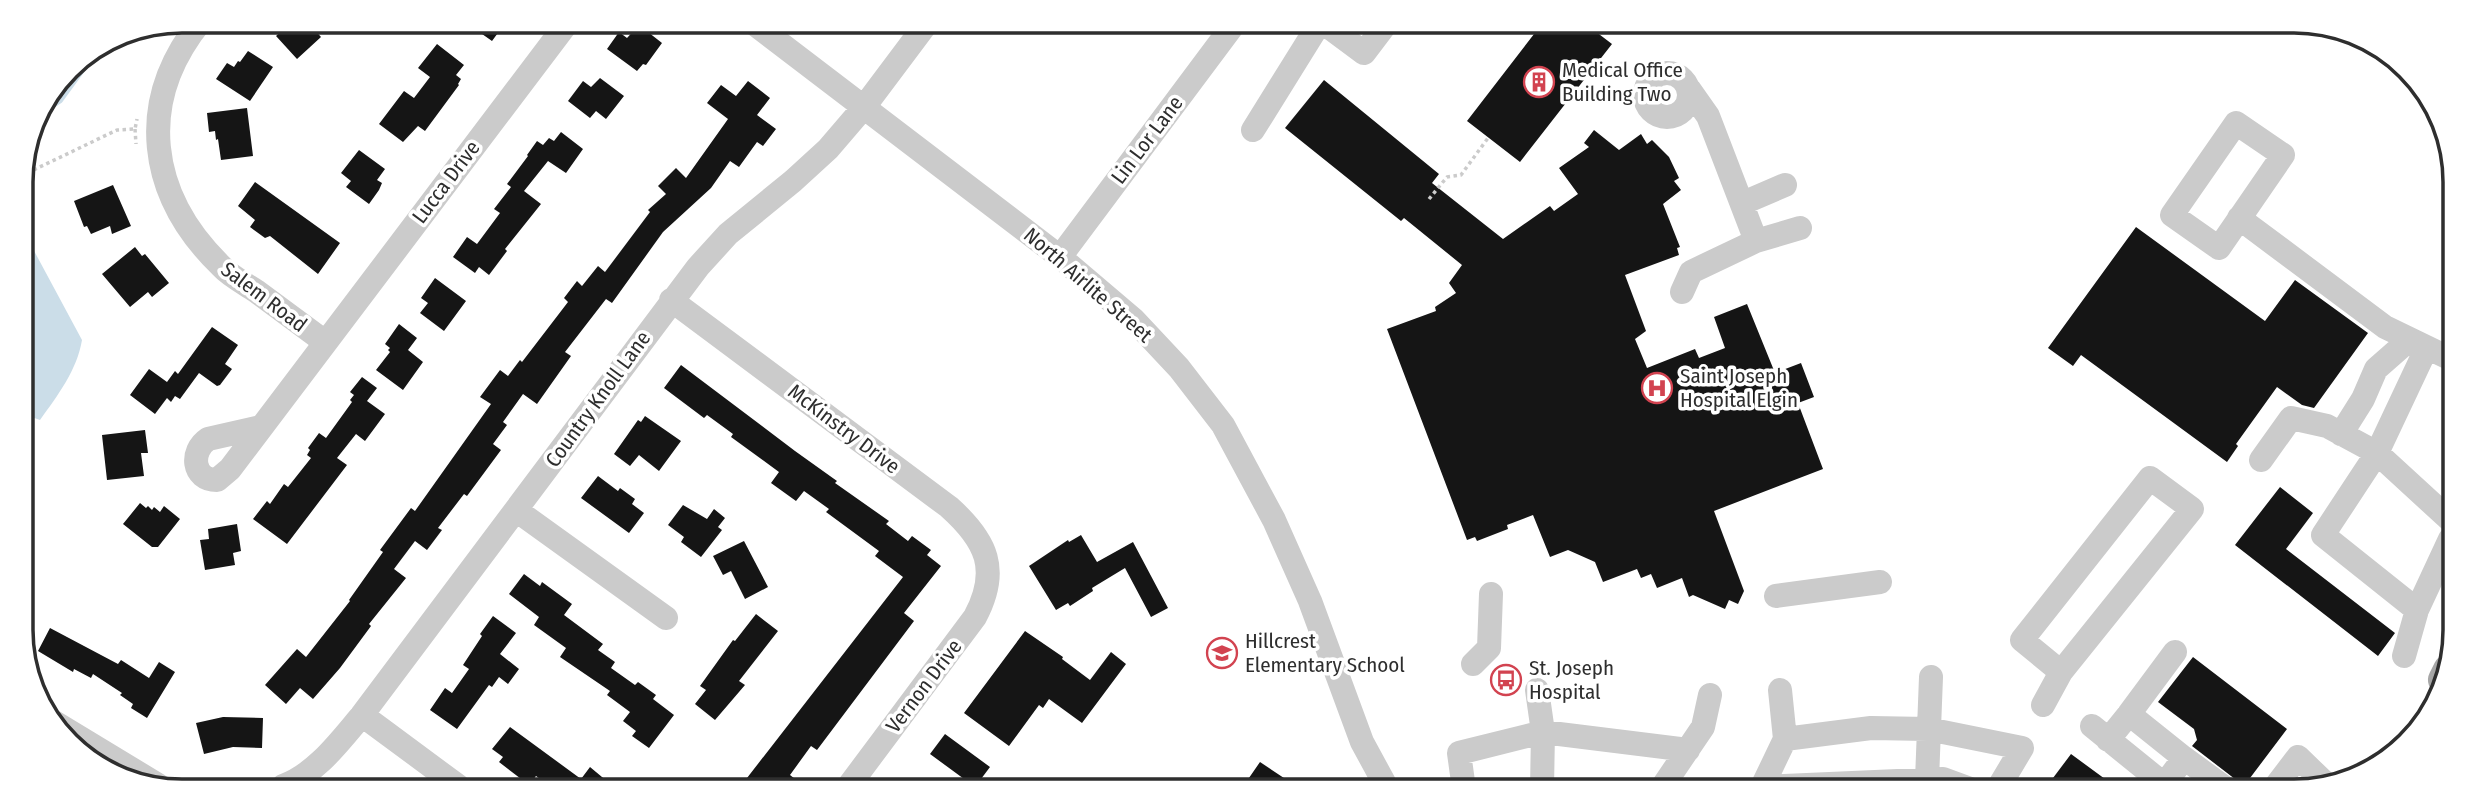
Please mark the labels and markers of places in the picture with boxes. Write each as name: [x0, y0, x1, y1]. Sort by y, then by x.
place label: Medical Office Building Two: [1562, 57, 1683, 107]
building icon: Medical Office Building Two: [1522, 65, 1556, 99]
place label: Saint Joseph Hospital Elgin: [1680, 363, 1798, 413]
hospital icon: Saint Joseph Hospital Elgin: [1640, 371, 1674, 405]
place label: Hillcrest Elementary School: [1245, 628, 1405, 678]
school or university icon: Hillcrest Elementary School: [1205, 636, 1239, 670]
place label: St. Joseph Hospital: [1529, 655, 1614, 705]
bus stop icon: St. Joseph Hospital: [1489, 663, 1523, 697]

